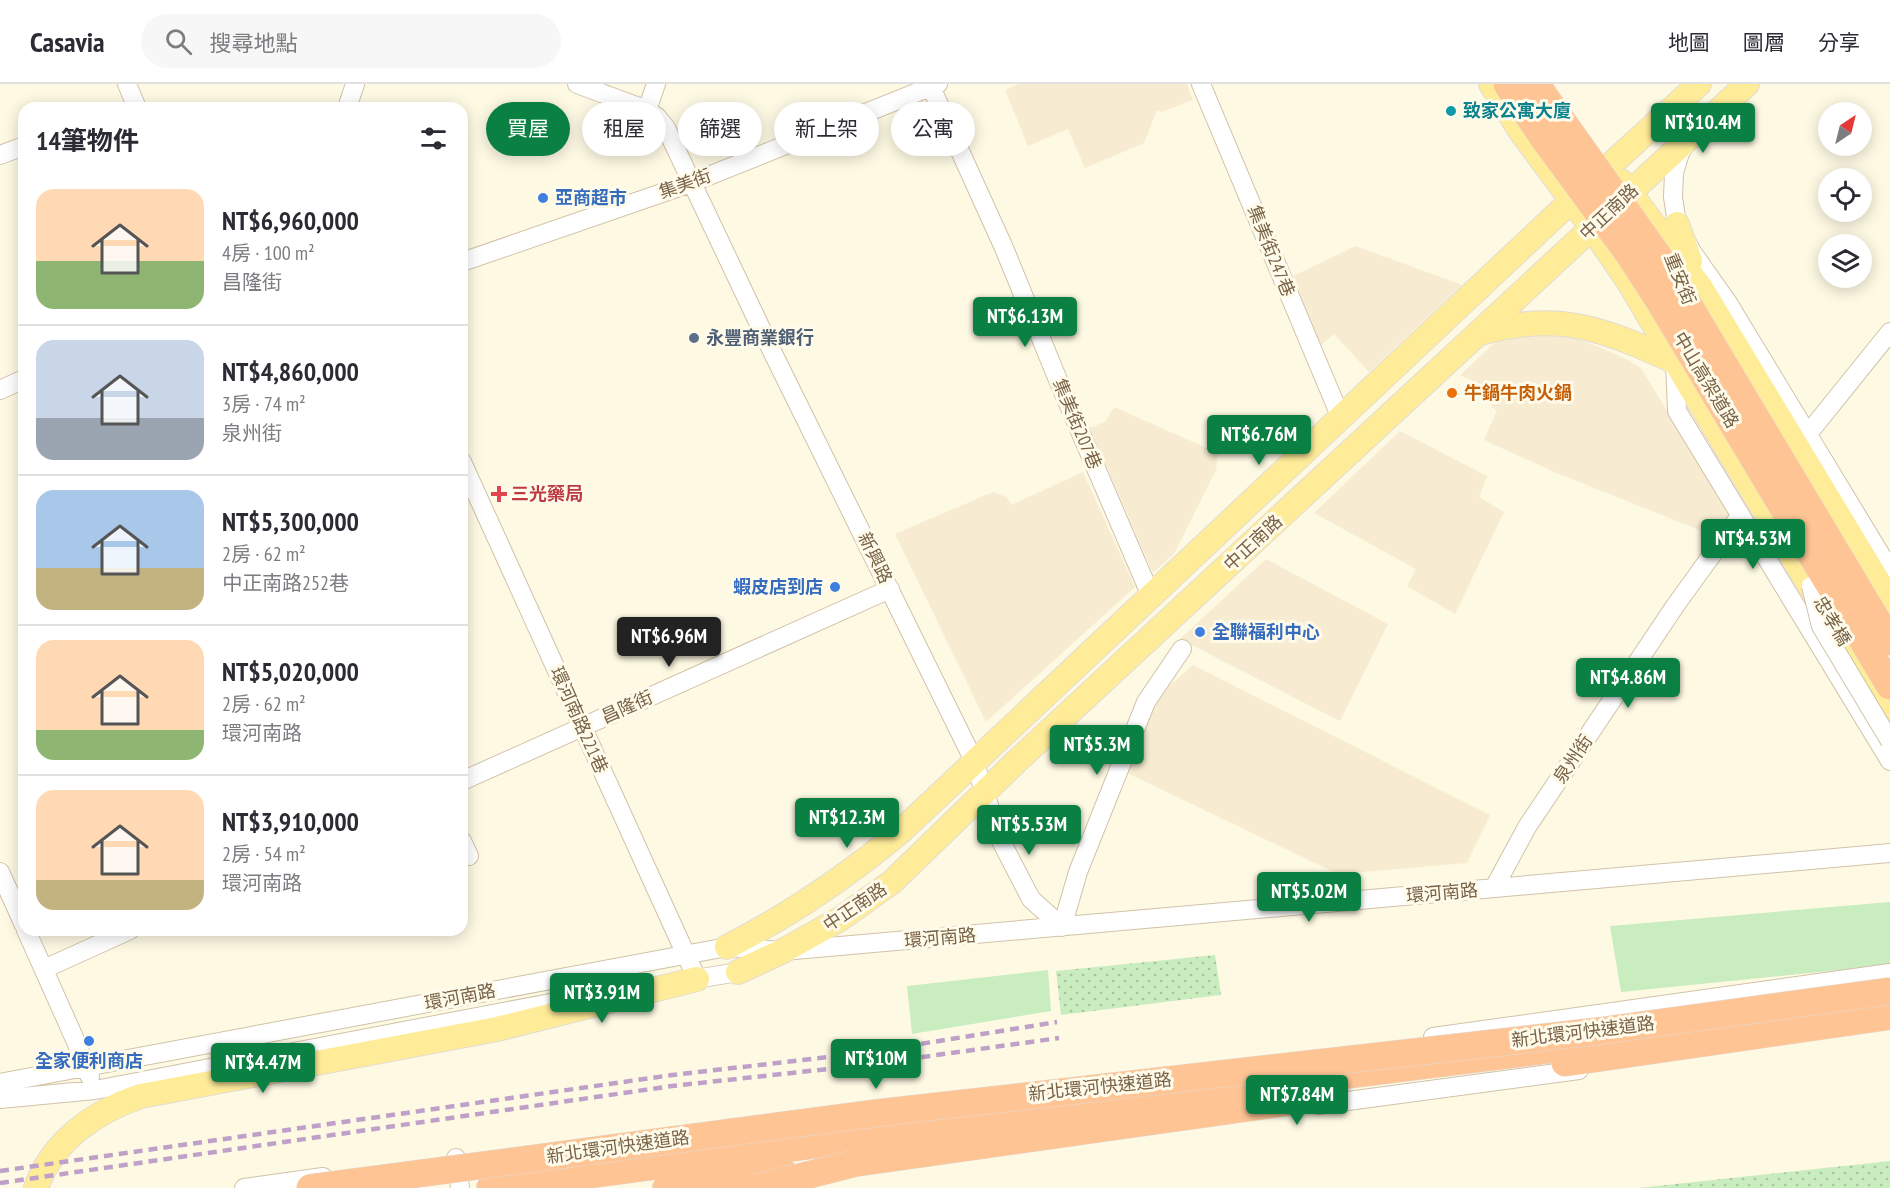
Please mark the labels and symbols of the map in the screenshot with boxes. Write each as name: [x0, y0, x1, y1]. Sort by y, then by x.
place label: 致家公寓大廈: [1463, 99, 1571, 122]
north arrow: [1818, 102, 1872, 156]
pin: NT$10.4M: [1641, 103, 1765, 154]
marker: 致家公寓大廈: [1444, 104, 1458, 118]
street label: 集美街: [656, 163, 714, 204]
street label: 中正南路: [1574, 179, 1643, 245]
place label: 亞商超市: [555, 186, 627, 209]
marker: 亞商超市: [536, 191, 550, 205]
street label: 集美街247巷: [1243, 202, 1300, 300]
street label: 重安街: [1660, 249, 1701, 308]
pin: NT$6.13M: [963, 297, 1087, 348]
place label: 永豐商業銀行: [706, 326, 814, 349]
street label: 中山高架道路: [1669, 328, 1744, 432]
marker: 永豐商業銀行: [687, 331, 701, 345]
street label: 集美街207巷: [1048, 375, 1107, 473]
place label: 牛鍋牛肉火鍋: [1464, 381, 1572, 404]
marker: 牛鍋牛肉火鍋: [1445, 386, 1459, 400]
pin: NT$6.76M: [1197, 415, 1321, 466]
place label: 三光藥局: [511, 482, 583, 505]
marker: 三光藥局: [492, 487, 506, 501]
street label: 中正南路: [1218, 510, 1287, 576]
pin: NT$4.53M: [1691, 519, 1815, 570]
street label: 新興路: [853, 528, 898, 587]
place label: 蝦皮店到店: [733, 575, 823, 598]
marker: 蝦皮店到店: [828, 580, 842, 594]
street label: 忠孝橋: [1809, 592, 1856, 650]
pin: NT$6.96M: [607, 617, 731, 668]
place label: 全聯福利中心: [1212, 620, 1320, 643]
marker: 全聯福利中心: [1193, 625, 1207, 639]
pin: NT$4.86M: [1566, 658, 1690, 709]
street label: 環河南路221巷: [546, 663, 613, 777]
street label: 昌隆街: [597, 685, 656, 728]
pin: NT$5.3M: [1042, 725, 1152, 776]
street label: 泉州街: [1548, 730, 1597, 788]
pin: NT$12.3M: [785, 798, 909, 849]
pin: NT$5.53M: [967, 805, 1091, 856]
pin: NT$5.02M: [1247, 872, 1371, 923]
street label: 中正南路: [818, 877, 891, 936]
street label: 環河南路: [1405, 878, 1479, 907]
street label: 環河南路: [903, 923, 977, 952]
pin: NT$3.91M: [540, 973, 664, 1024]
street label: 環河南路: [422, 978, 497, 1015]
street label: 新北環河快速道路: [1510, 1011, 1656, 1052]
marker: 全家便利商店: [82, 1034, 96, 1048]
pin: NT$10M: [827, 1039, 925, 1090]
pin: NT$4.47M: [201, 1043, 325, 1094]
place label: 全家便利商店: [35, 1049, 143, 1072]
street label: 新北環河快速道路: [1027, 1068, 1173, 1105]
pin: NT$7.84M: [1235, 1075, 1359, 1126]
street label: 新北環河快速道路: [545, 1125, 691, 1168]

